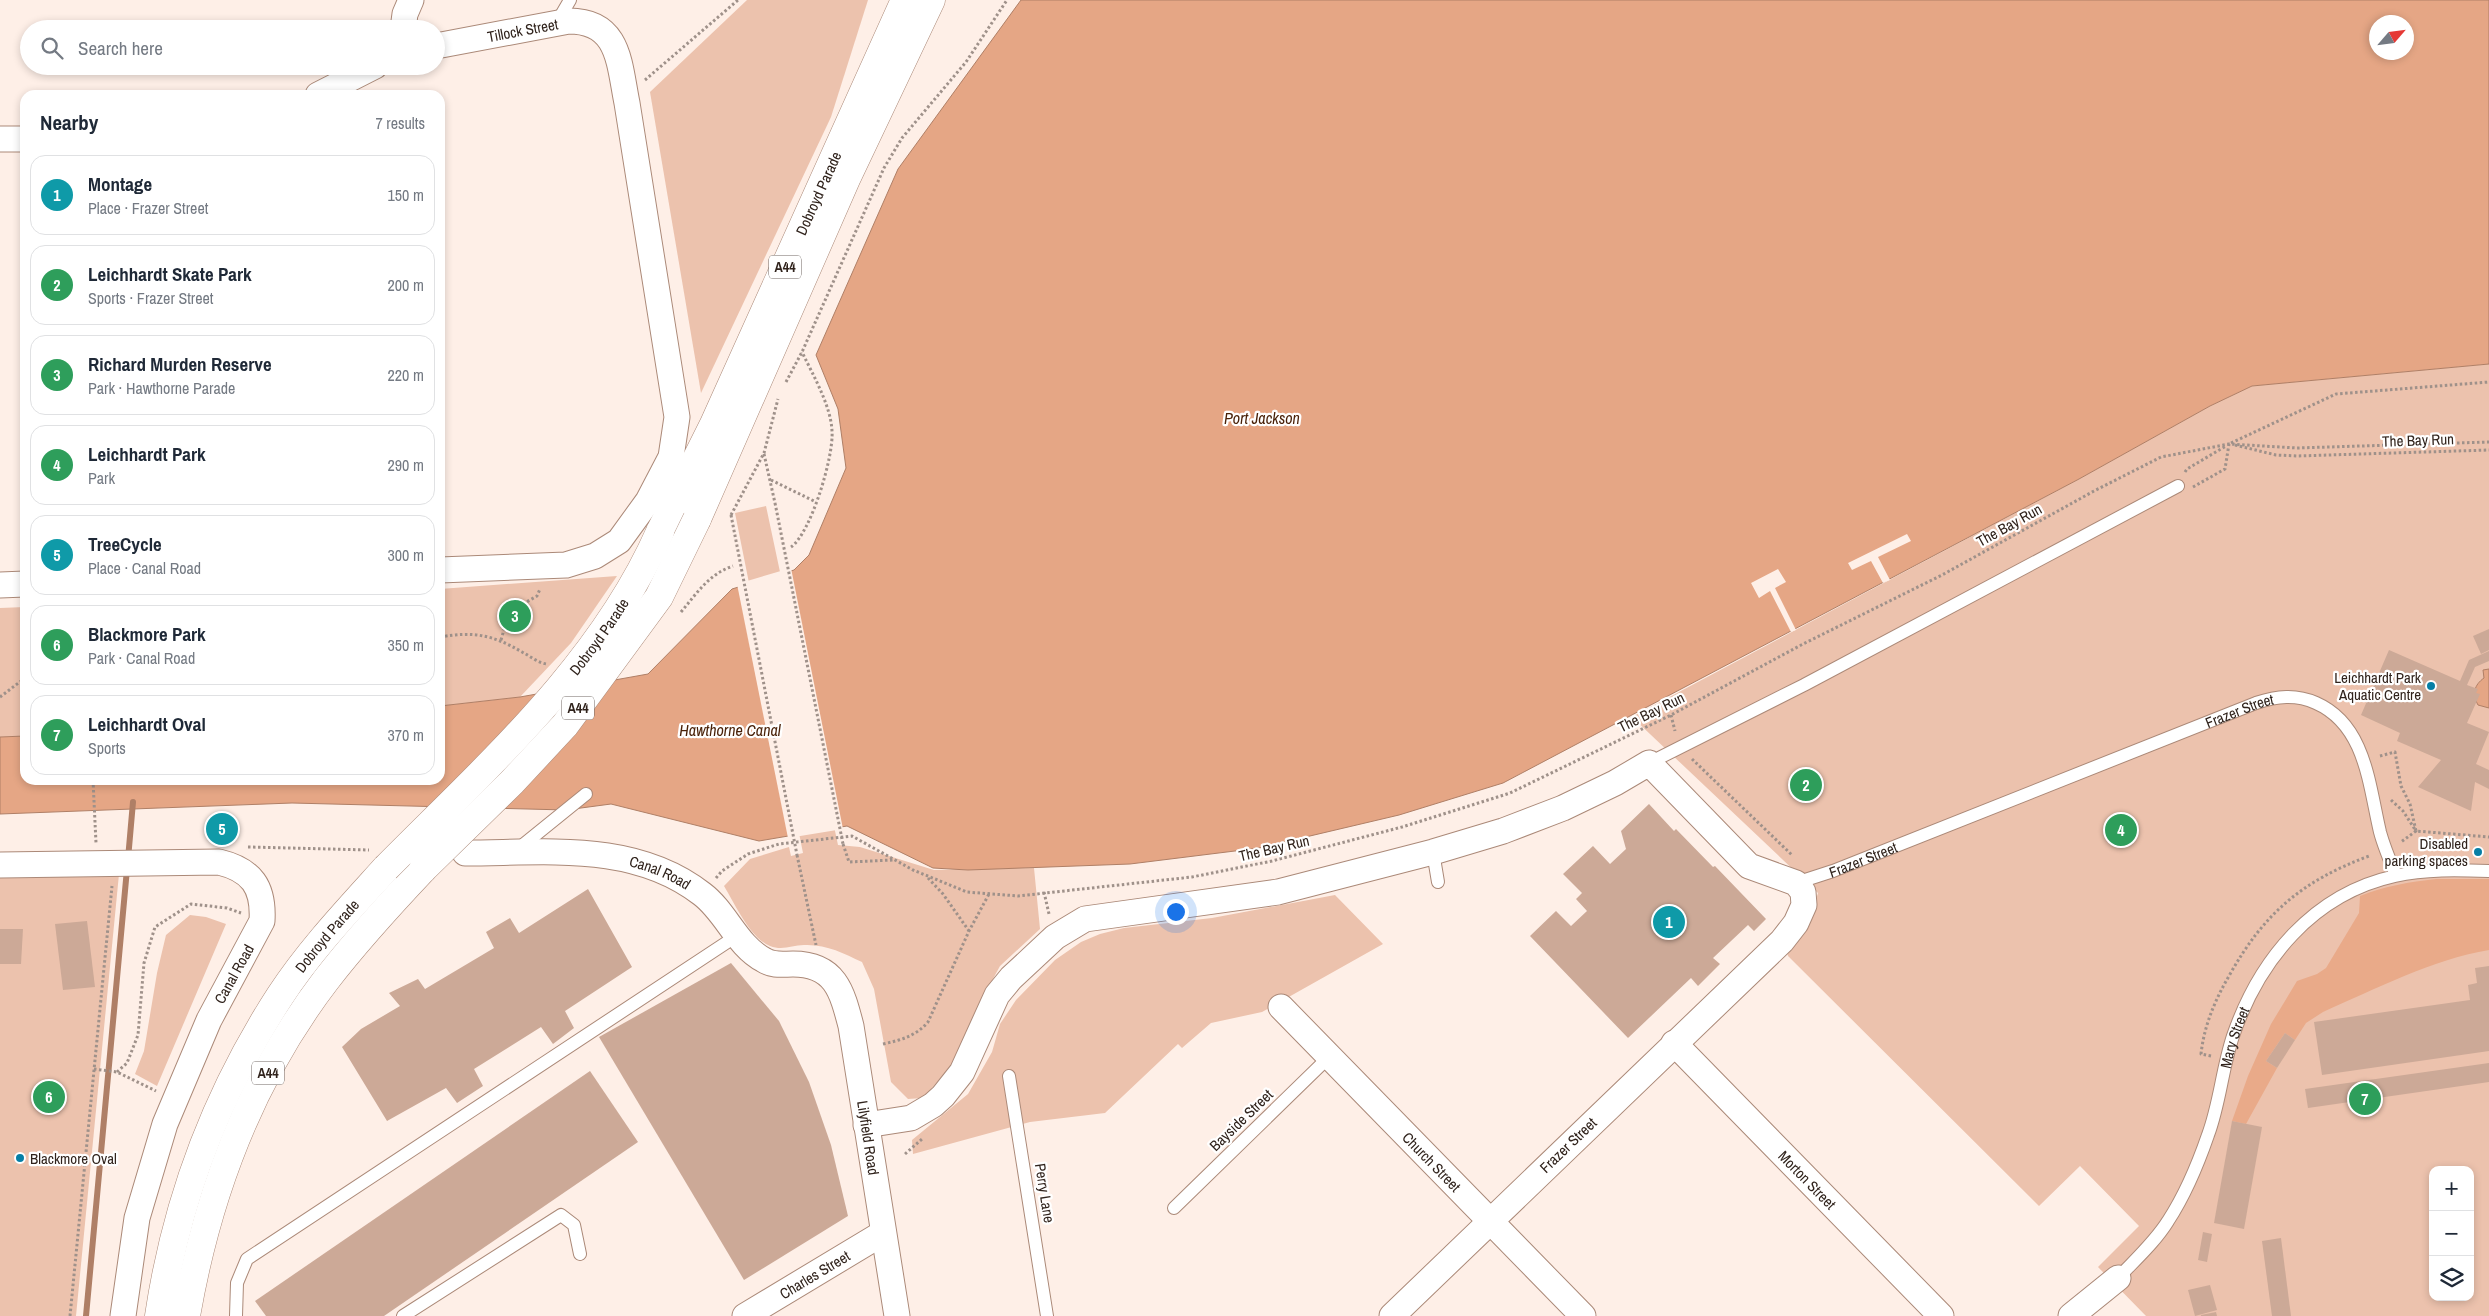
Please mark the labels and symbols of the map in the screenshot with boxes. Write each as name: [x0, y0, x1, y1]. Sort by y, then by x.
street label: Tillock Street: [485, 13, 560, 47]
north arrow: [2369, 15, 2414, 60]
street label: Dobroyd Parade: [790, 148, 846, 238]
road number: A44: [769, 256, 801, 278]
water label: Port Jackson: [1224, 407, 1300, 429]
street label: The Bay Run: [2382, 428, 2454, 452]
street label: The Bay Run: [1973, 498, 2045, 552]
street label: Dobroyd Parade: [564, 594, 633, 679]
pin: 3: [499, 597, 531, 635]
place label: Leichhardt Park Aquatic Centre: [2334, 667, 2422, 705]
marker: Leichhardt Park Aquatic Centre: [2425, 680, 2437, 692]
street label: The Bay Run: [1614, 687, 1688, 737]
street label: Frazer Street: [2202, 688, 2276, 733]
road number: A44: [562, 696, 594, 720]
water label: Hawthorne Canal: [679, 719, 782, 741]
pin: 2: [1790, 766, 1822, 804]
pin: 5: [206, 810, 238, 848]
pin: 4: [2105, 811, 2137, 849]
street label: The Bay Run: [1237, 830, 1311, 866]
place label: Disabled parking spaces: [2385, 833, 2468, 871]
street label: Frazer Street: [1826, 836, 1901, 882]
marker: Disabled parking spaces: [2472, 846, 2484, 858]
street label: Canal Road: [627, 850, 695, 894]
street label: Dobroyd Parade: [290, 894, 364, 977]
your location: [1163, 899, 1189, 925]
pin: 1: [1653, 903, 1685, 941]
street label: Canal Road: [209, 941, 259, 1007]
street label: Mary Street: [2214, 1003, 2254, 1070]
road number: A44: [252, 1062, 284, 1084]
pin: 6: [33, 1078, 65, 1116]
pin: 7: [2349, 1080, 2381, 1118]
street label: Bayside Street: [1205, 1084, 1278, 1156]
street label: Lilyfield Road: [852, 1099, 885, 1176]
street label: Frazer Street: [1535, 1112, 1602, 1177]
street label: Church Street: [1398, 1127, 1466, 1196]
street label: Morton Street: [1774, 1146, 1842, 1214]
place label: Blackmore Oval: [30, 1148, 117, 1169]
marker: Blackmore Oval: [14, 1152, 26, 1164]
street label: Perry Lane: [1030, 1162, 1060, 1225]
street label: Charles Street: [775, 1245, 854, 1304]

